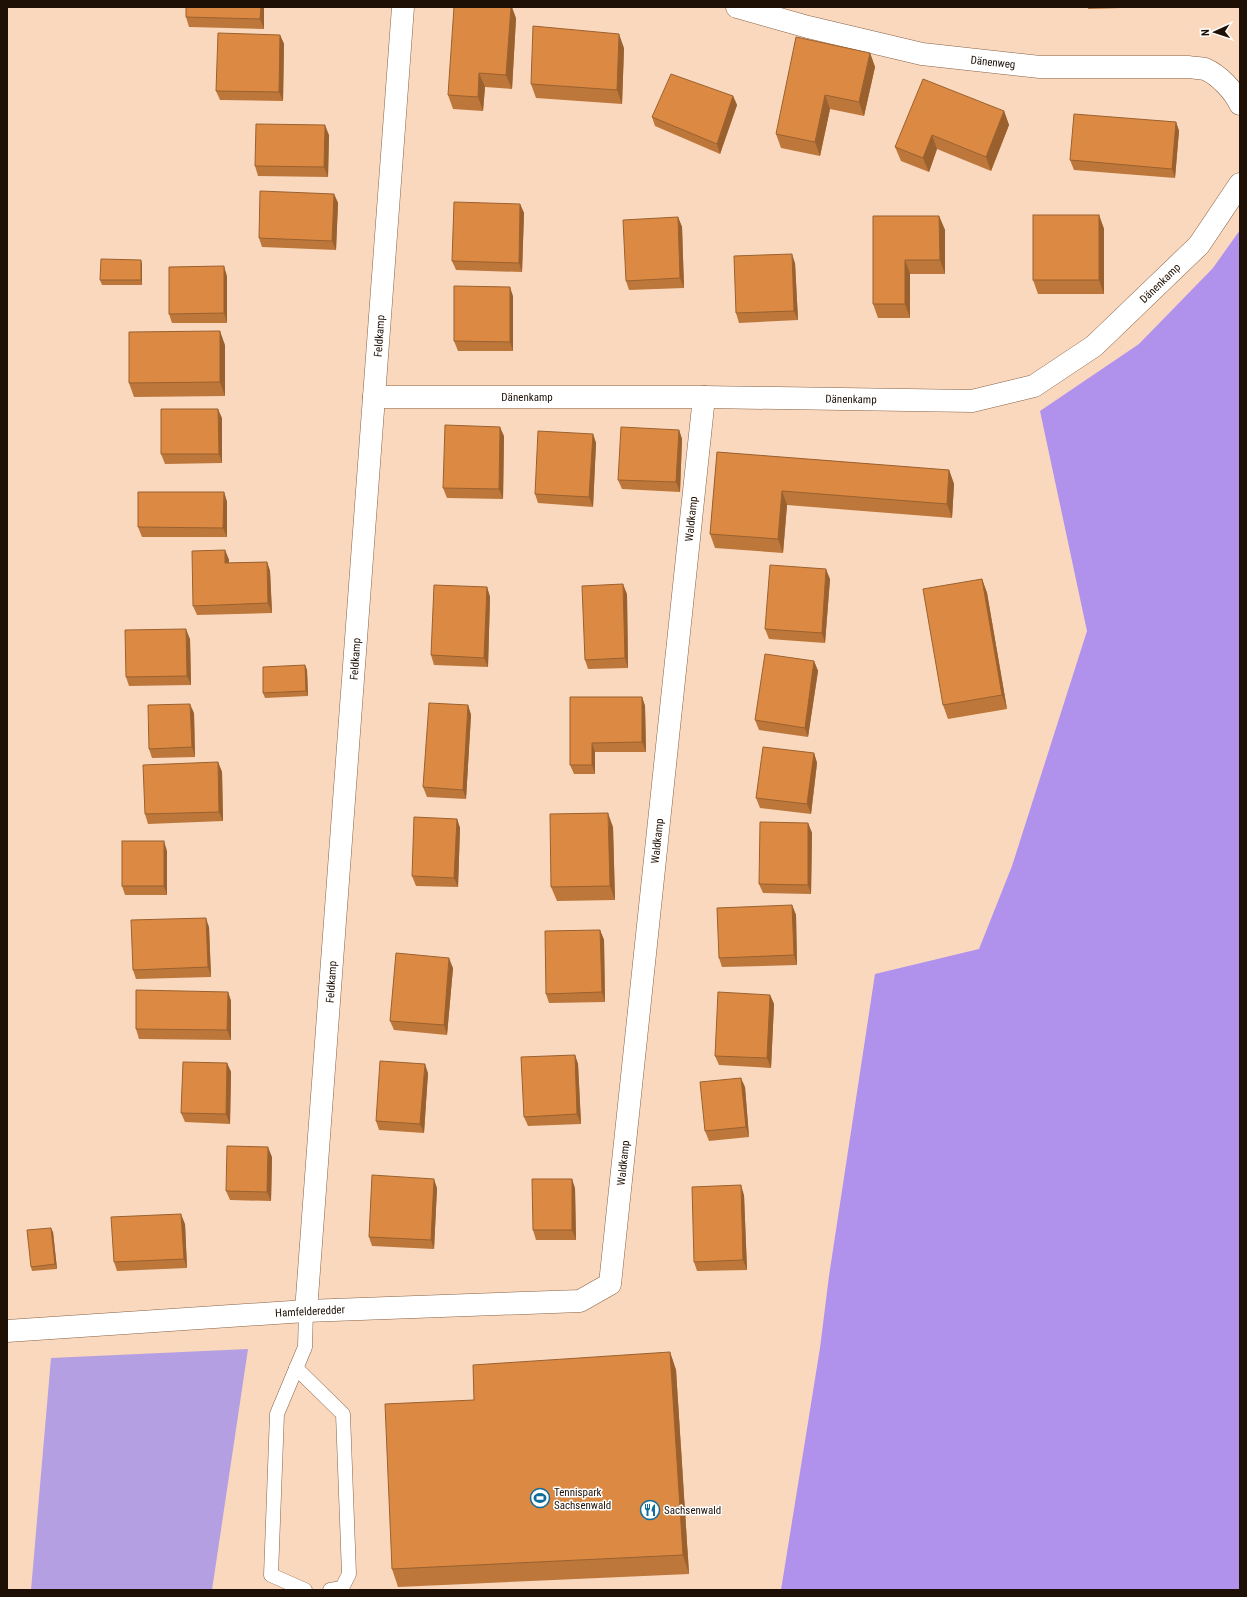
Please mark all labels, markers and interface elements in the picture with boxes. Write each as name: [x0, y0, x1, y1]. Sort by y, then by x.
north arrow: [1195, 12, 1235, 52]
text: N: [1199, 29, 1212, 36]
street label: Dänenweg: [970, 54, 1016, 71]
street label: Dänenkamp: [1137, 261, 1183, 306]
street label: Feldkamp: [372, 315, 387, 358]
street label: Dänenkamp: [501, 391, 553, 404]
street label: Dänenkamp: [825, 393, 877, 406]
street label: Waldkamp: [683, 496, 700, 542]
street label: Feldkamp: [348, 638, 363, 681]
street label: Waldkamp: [649, 818, 666, 864]
street label: Feldkamp: [324, 961, 339, 1004]
street label: Waldkamp: [615, 1140, 632, 1186]
street label: Hamfelderedder: [275, 1303, 346, 1320]
place label: Tennispark Sachsenwald: [554, 1486, 611, 1512]
sports icon: Tennispark Sachsenwald: [529, 1487, 551, 1509]
restaurant icon: Sachsenwald: [639, 1499, 661, 1521]
place label: Sachsenwald: [664, 1504, 721, 1517]

